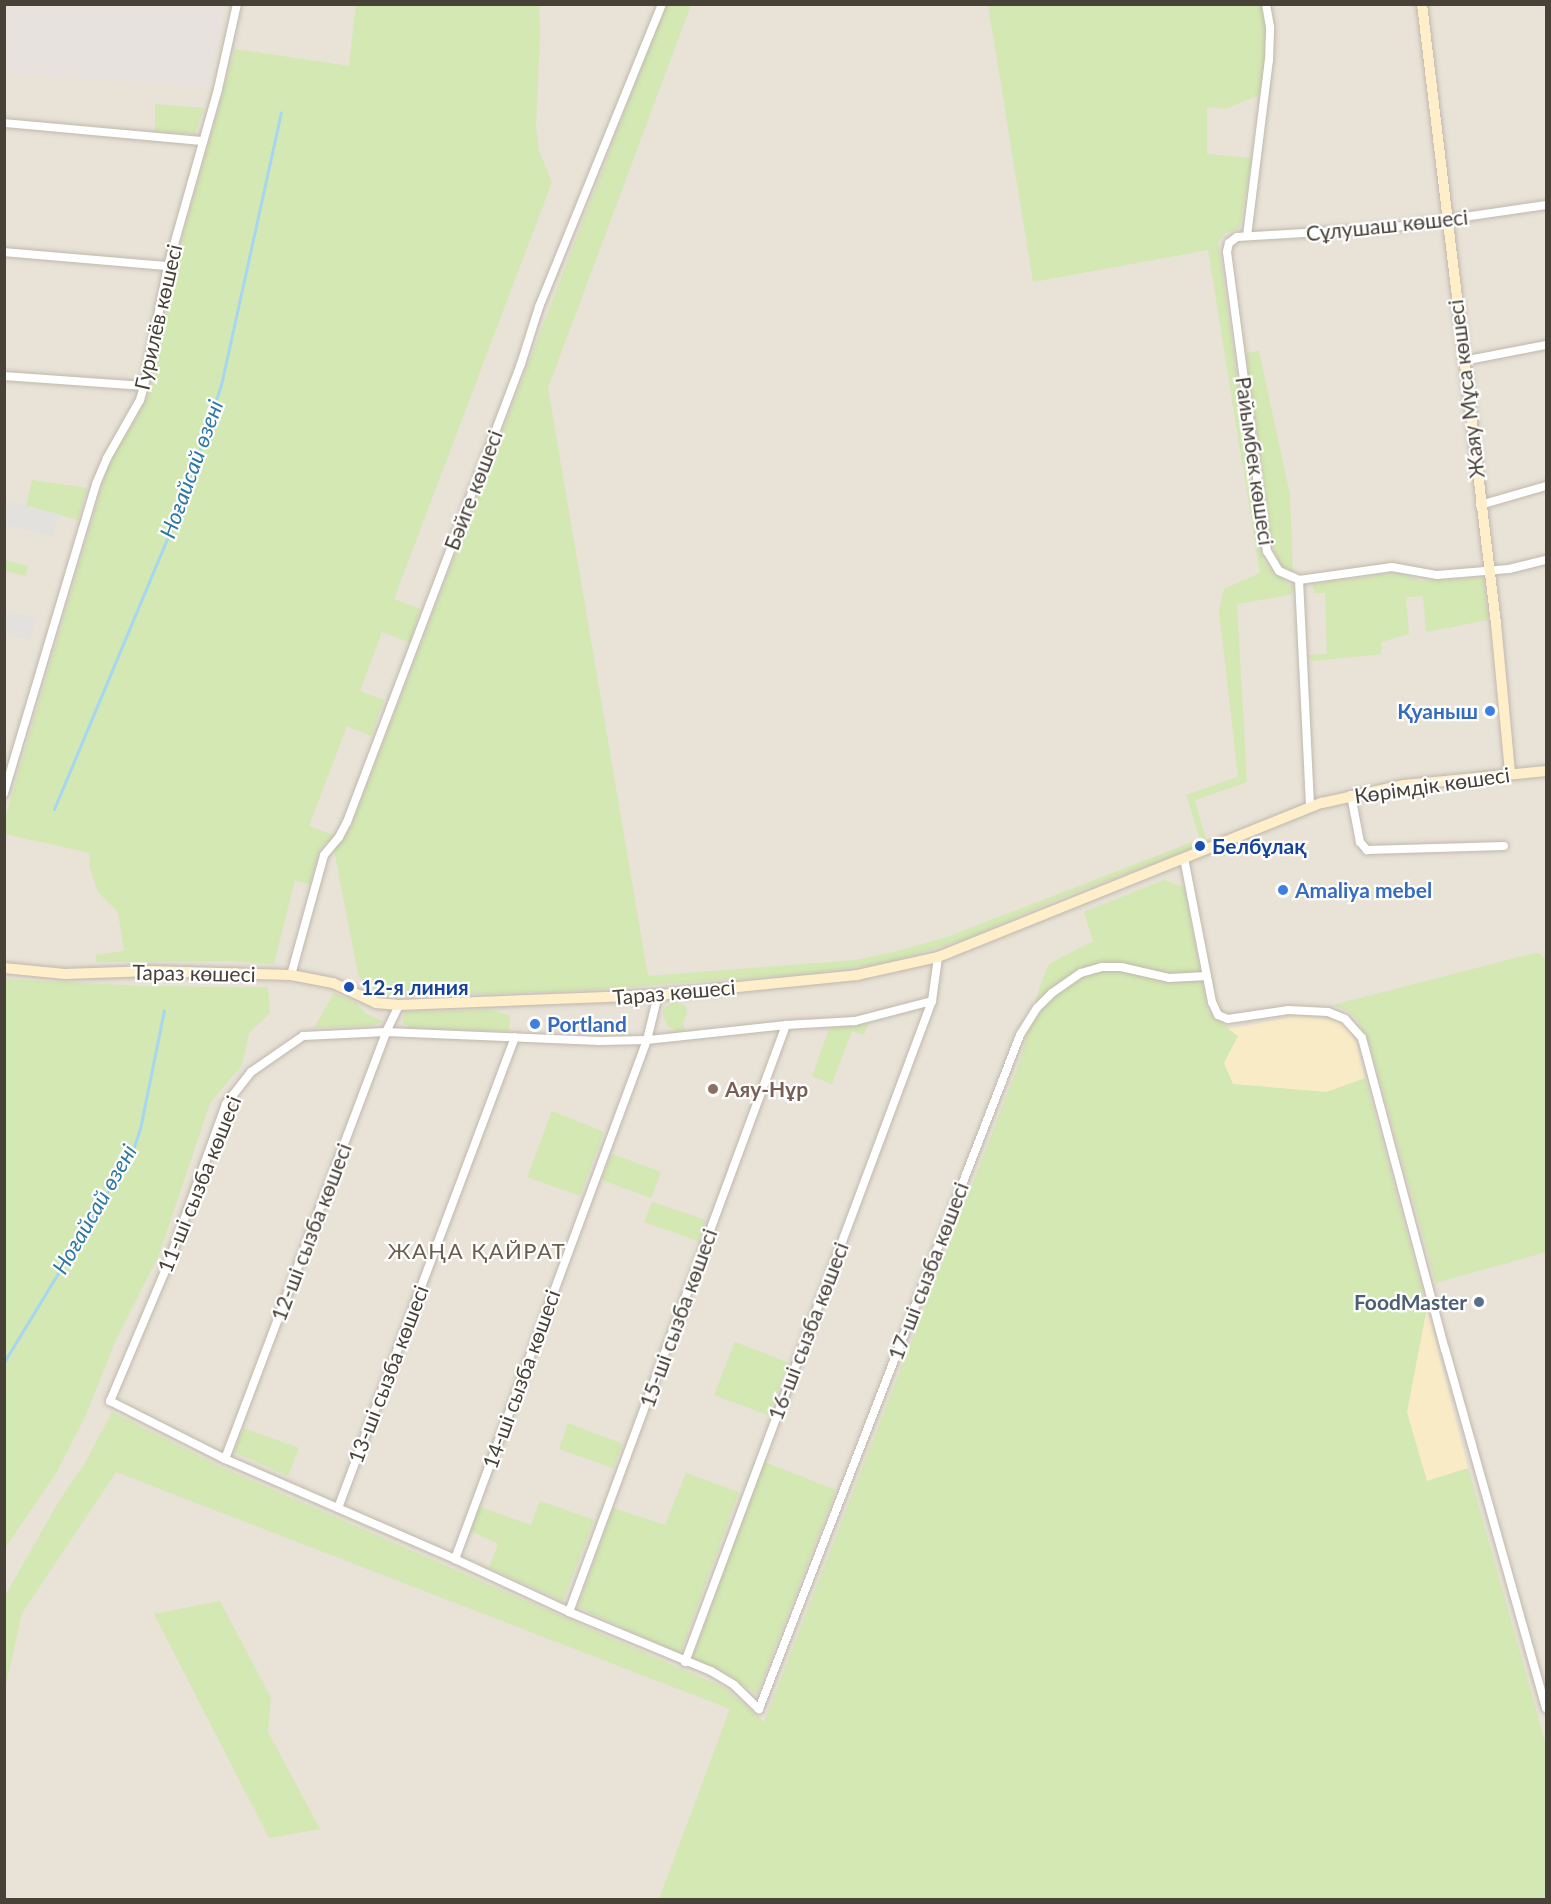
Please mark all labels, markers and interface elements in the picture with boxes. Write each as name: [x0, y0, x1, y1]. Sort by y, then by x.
street label: Сұлушаш көшесі: [1305, 204, 1469, 246]
street label: Гурилёв көшесі: [129, 242, 187, 392]
street label: Жаяу Мұса көшесі: [1443, 298, 1489, 480]
street label: Райымбек көшесі: [1231, 375, 1279, 547]
water label: Ноғайсай өзені: [154, 396, 228, 542]
street label: Бәйге көшесі: [439, 426, 507, 554]
place label: Қуаныш: [1397, 698, 1478, 724]
marker: Қуаныш: [1483, 704, 1497, 718]
street label: Көрімдік көшесі: [1353, 762, 1511, 808]
place label: Белбұлақ: [1212, 833, 1307, 859]
marker: Белбұлақ: [1193, 839, 1207, 853]
place label: Amaliya mebel: [1295, 877, 1432, 903]
marker: Amaliya mebel: [1276, 883, 1290, 897]
street label: Тараз көшесі: [132, 959, 256, 987]
place label: 12-я линия: [361, 974, 469, 1000]
street label: Тараз көшесі: [612, 974, 736, 1010]
marker: 12-я линия: [342, 980, 356, 994]
place label: Portland: [547, 1011, 627, 1037]
marker: Portland: [528, 1017, 542, 1031]
place label: Аяу-Нұр: [725, 1076, 808, 1102]
marker: Аяу-Нұр: [706, 1082, 720, 1096]
street label: 11-ші сызба көшесі: [152, 1092, 246, 1276]
water label: Ноғайсай өзені: [46, 1140, 142, 1278]
street label: 12-ші сызба көшесі: [265, 1140, 357, 1324]
street label: 17-ші сызба көшесі: [882, 1179, 974, 1363]
street label: 15-ші сызба көшесі: [634, 1225, 722, 1411]
district label: ЖАҢА ҚАЙРАТ: [388, 1238, 566, 1264]
street label: 16-ші сызба көшесі: [762, 1239, 854, 1423]
street label: 13-ші сызба көшесі: [342, 1282, 434, 1466]
street label: 14-ші сызба көшесі: [477, 1286, 565, 1472]
place label: FoodMaster: [1354, 1289, 1467, 1315]
marker: FoodMaster: [1472, 1295, 1486, 1309]

